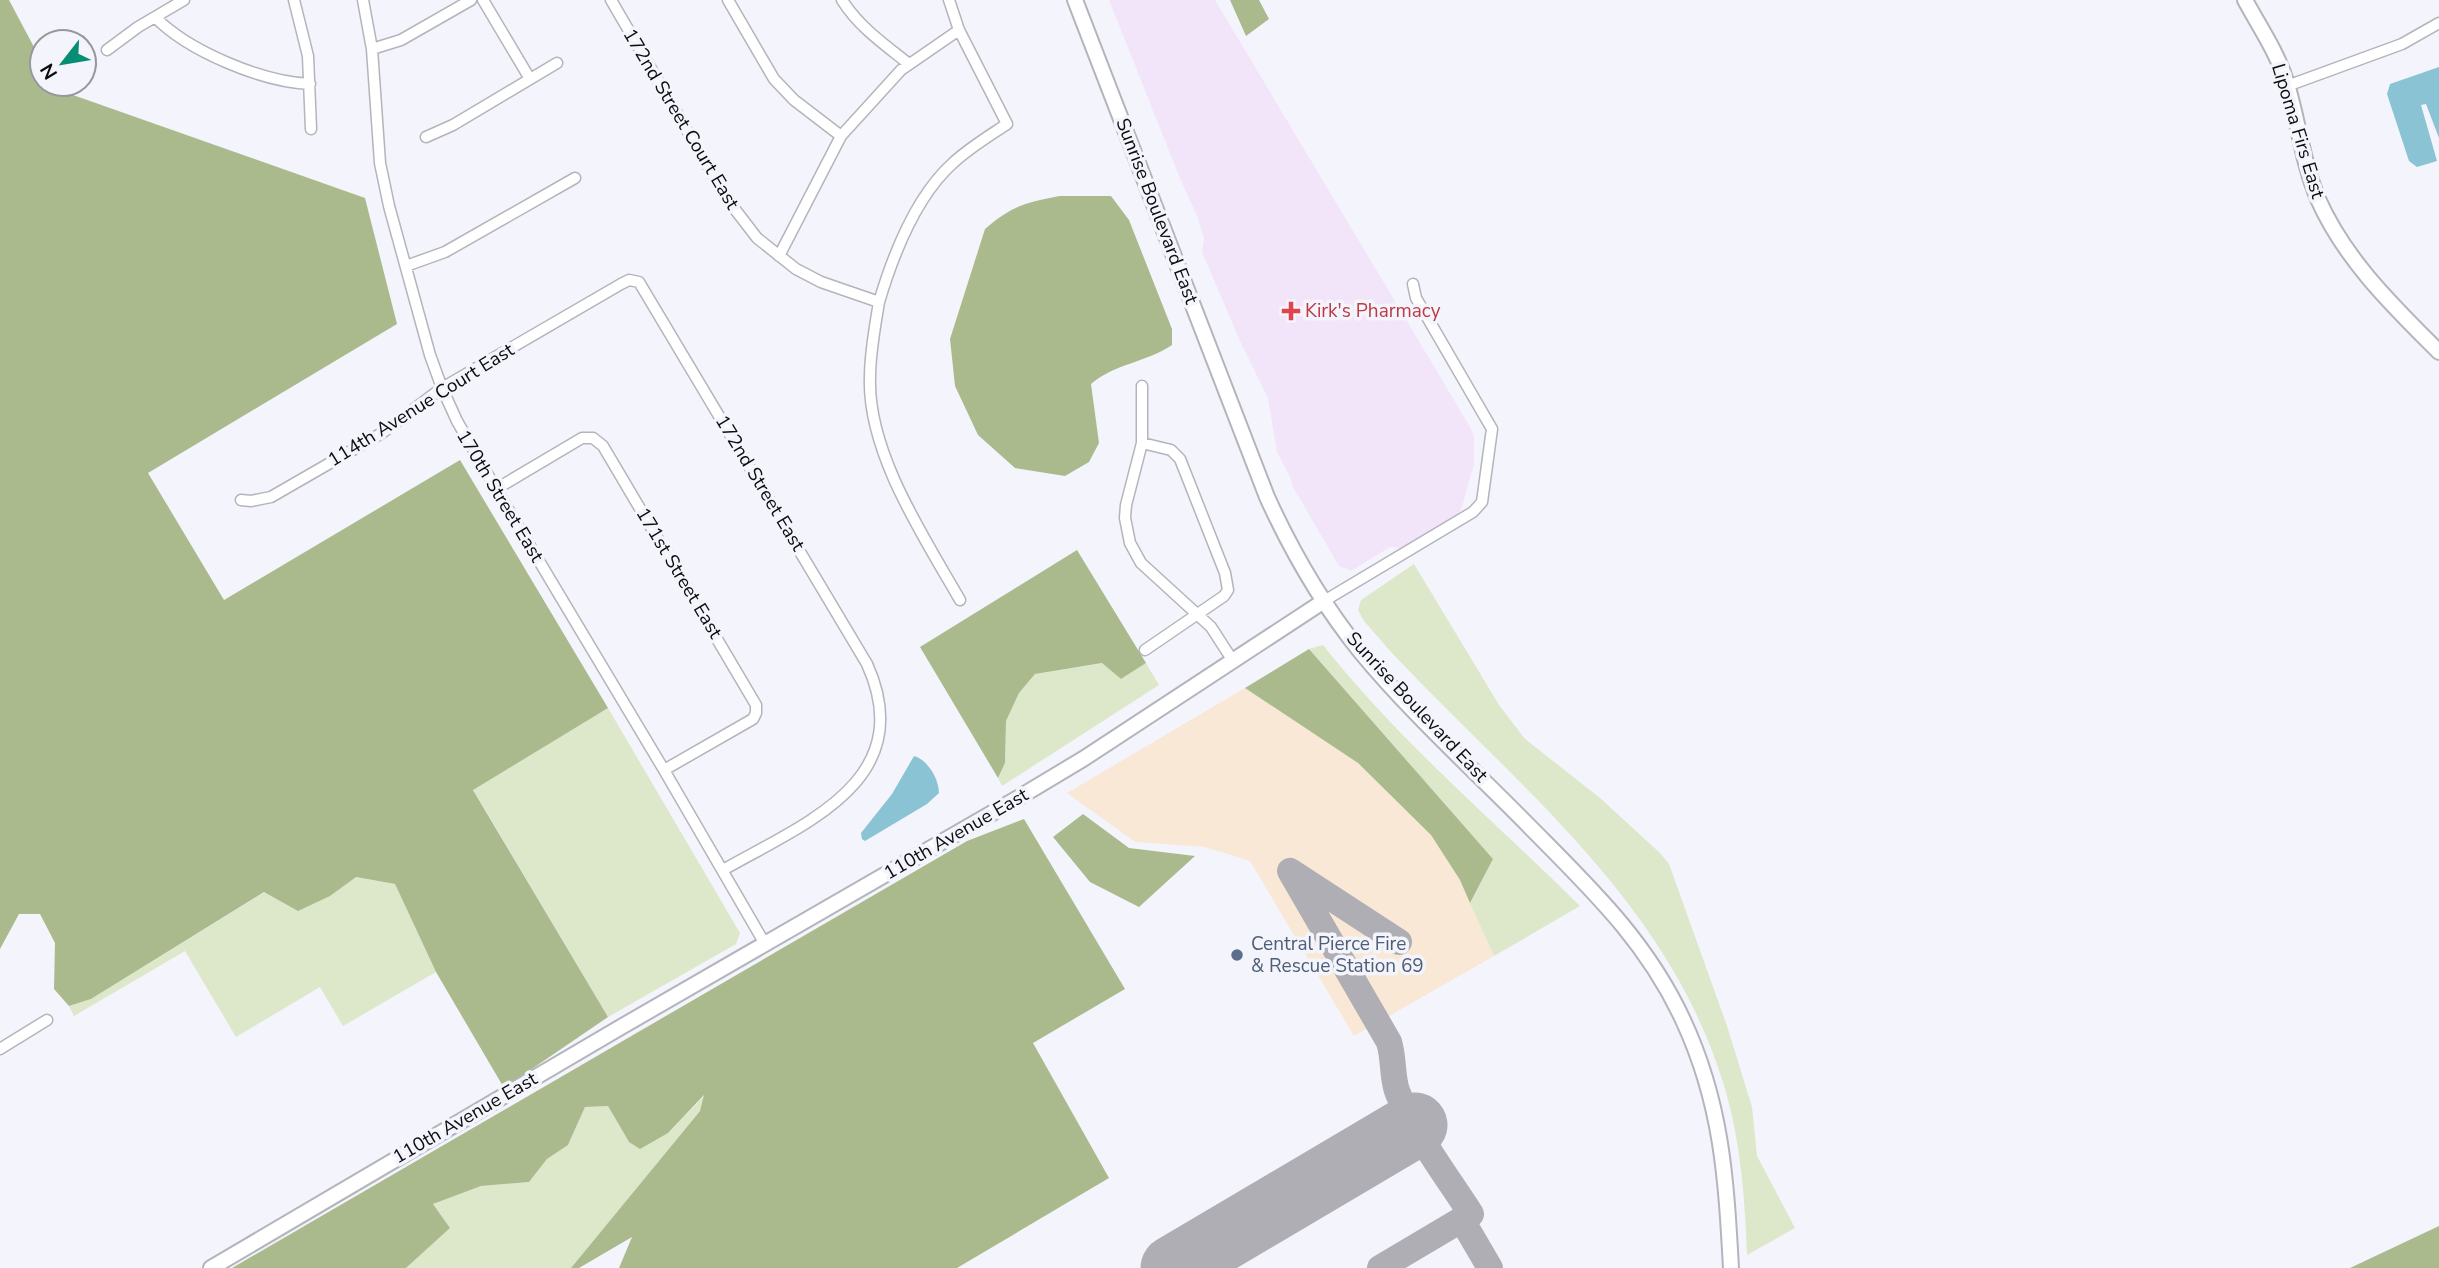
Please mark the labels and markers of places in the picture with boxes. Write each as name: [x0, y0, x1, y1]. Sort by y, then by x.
place label: Kirk's Pharmacy: [1305, 298, 1441, 324]
marker: Kirk's Pharmacy: [1283, 303, 1299, 319]
place label: Central Pierce Fire & Rescue Station 69: [1251, 931, 1424, 979]
marker: Central Pierce Fire & Rescue Station 69: [1229, 947, 1245, 963]

